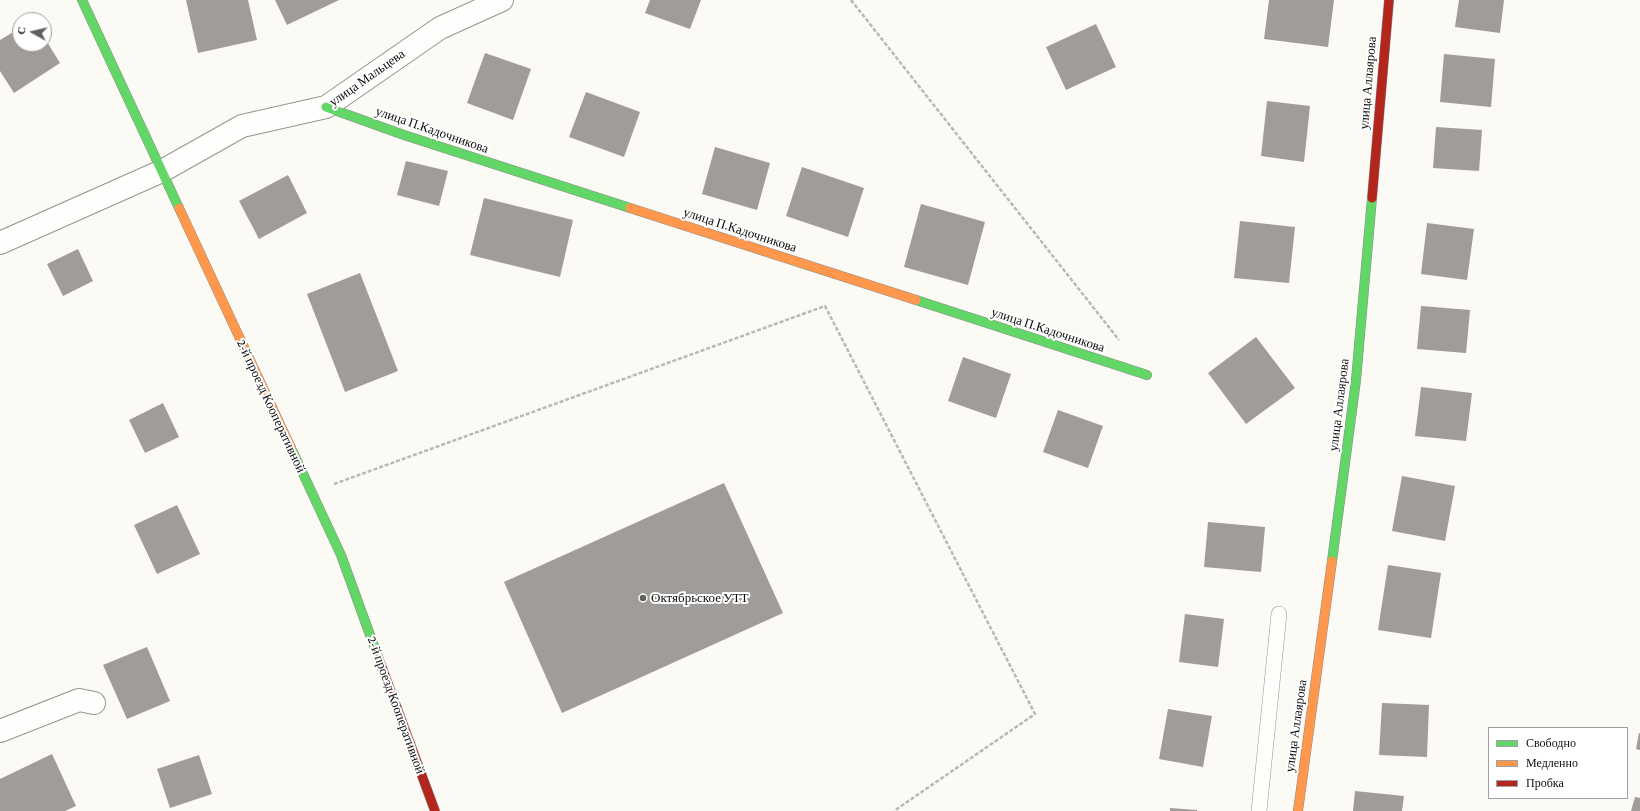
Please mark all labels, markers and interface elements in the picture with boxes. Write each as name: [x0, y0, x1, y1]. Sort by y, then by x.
north arrow: [12, 12, 52, 52]
text: С: [15, 26, 28, 35]
street label: улица Аллаярова: [1356, 36, 1380, 130]
street label: улица Мальцева: [326, 46, 408, 110]
street label: улица П.Кадочникова: [374, 103, 490, 157]
street label: улица П.Кадочникова: [681, 204, 799, 256]
street label: улица П.Кадочникова: [989, 304, 1107, 356]
street label: 2-й проезд Кооперативной: [233, 337, 309, 475]
street label: улица Аллаярова: [1326, 358, 1352, 452]
place label: Октябрьское УТТ: [651, 590, 748, 606]
marker: Октябрьское УТТ: [638, 593, 648, 603]
street label: 2-й проезд Кооперативной: [364, 634, 428, 776]
street label: улица Аллаярова: [1282, 679, 1310, 773]
legend: [1488, 727, 1628, 799]
text: Свободно: [1526, 736, 1576, 750]
text: Медленно: [1526, 756, 1578, 770]
text: Пробка: [1526, 776, 1564, 790]

